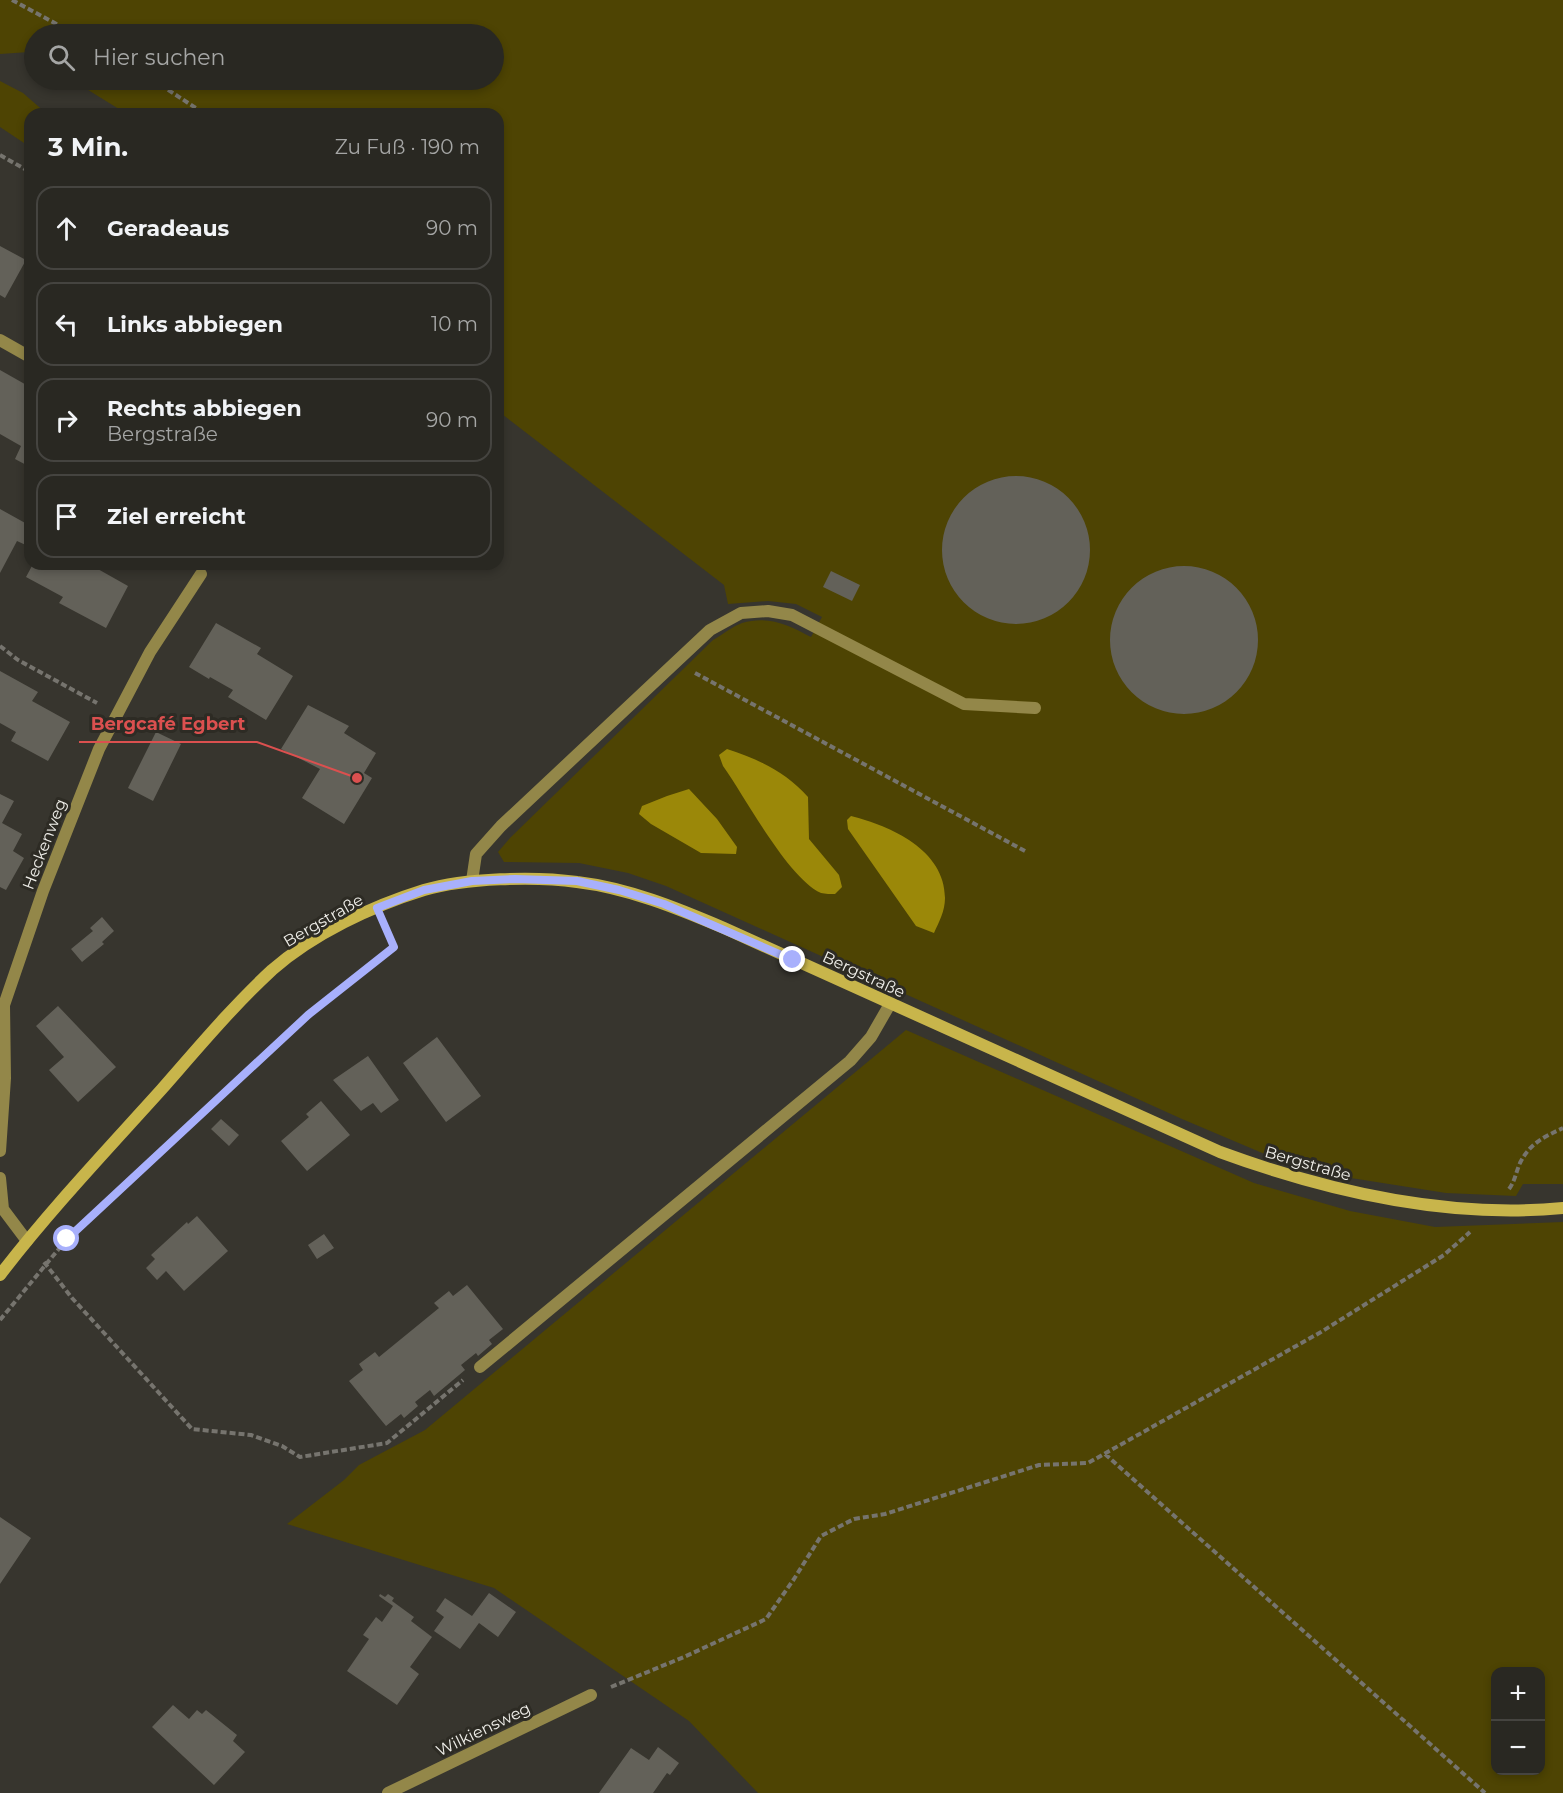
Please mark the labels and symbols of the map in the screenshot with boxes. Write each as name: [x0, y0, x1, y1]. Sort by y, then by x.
callout: Bergcafé Egbert: [79, 706, 257, 742]
text: Bergcafé Egbert: [91, 713, 245, 735]
street label: Heckenweg: [18, 796, 70, 892]
street label: Bergstraße: [280, 890, 366, 951]
route end: [779, 946, 805, 972]
street label: Bergstraße: [820, 947, 908, 1002]
street label: Bergstraße: [1263, 1142, 1353, 1185]
route start: [53, 1225, 79, 1251]
street label: Wilkiensweg: [433, 1698, 533, 1760]

